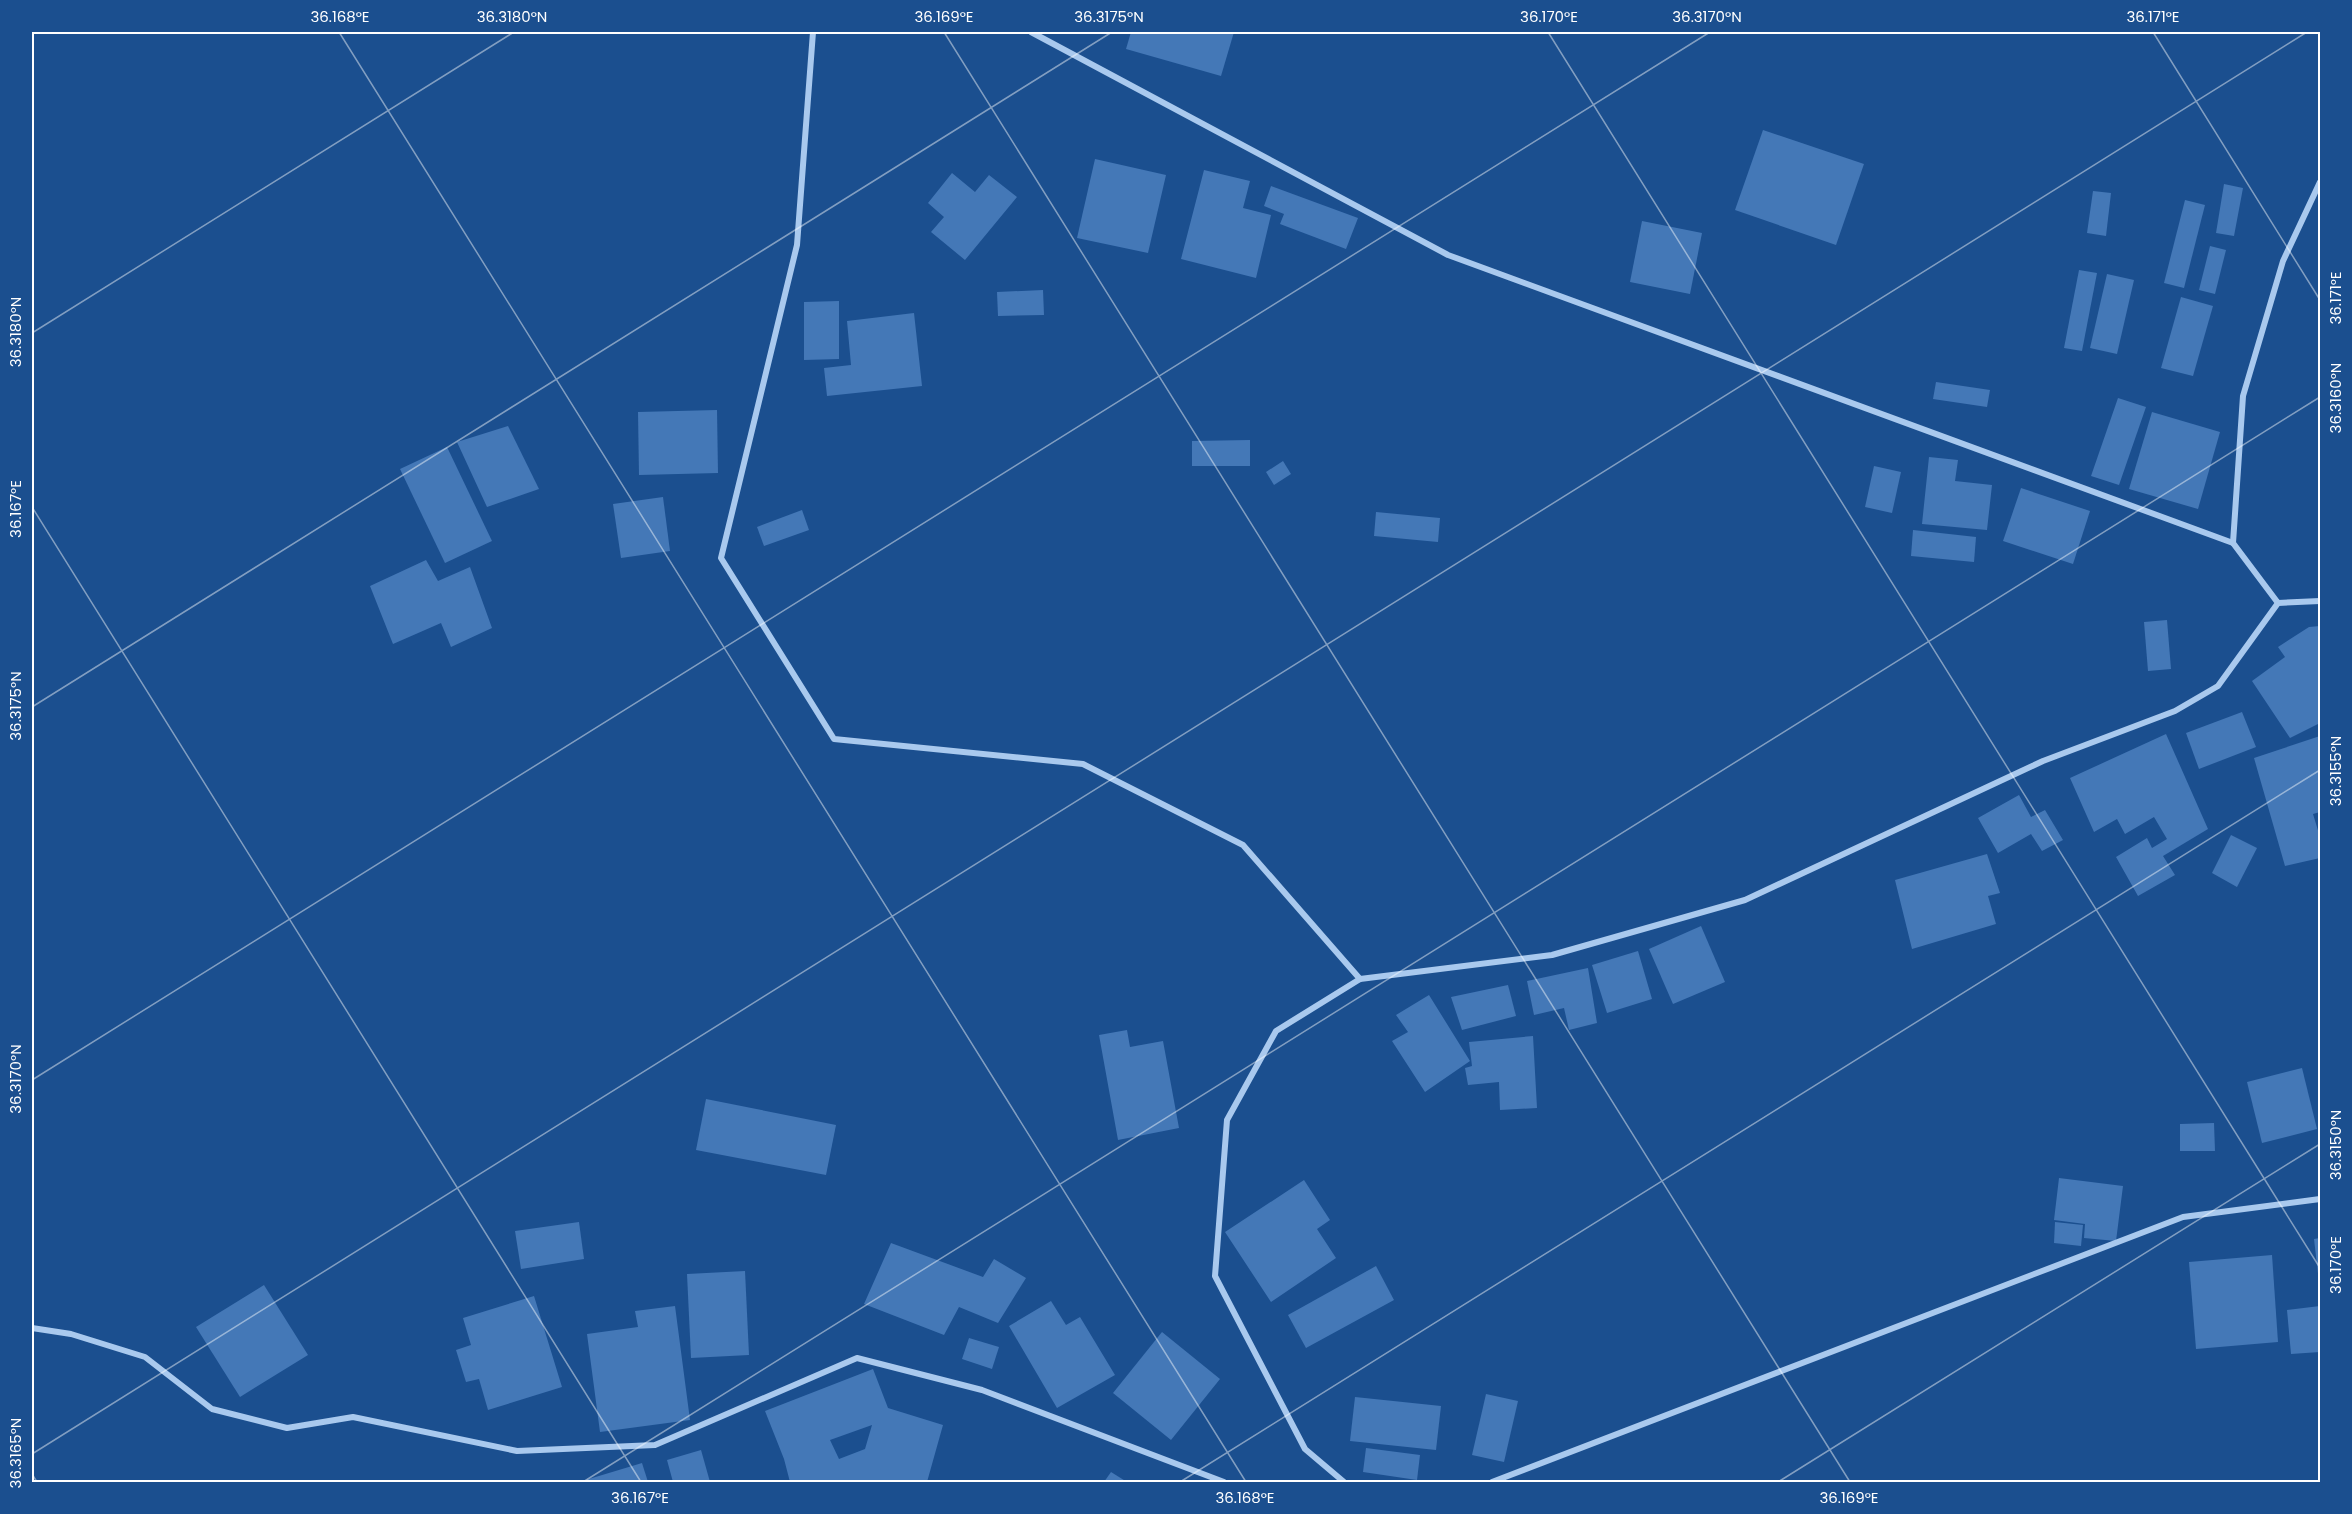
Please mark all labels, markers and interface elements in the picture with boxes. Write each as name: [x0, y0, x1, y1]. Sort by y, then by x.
text: 36.168°E: [310, 6, 370, 27]
text: 36.3180°N: [477, 6, 547, 27]
text: 36.169°E: [914, 6, 974, 27]
text: 36.3175°N: [1074, 6, 1144, 27]
text: 36.170°E: [1520, 6, 1578, 27]
text: 36.3170°N: [1672, 6, 1742, 27]
text: 36.171°E: [2126, 6, 2180, 27]
text: 36.171°E: [2325, 271, 2346, 325]
text: 36.3180°N: [5, 297, 26, 367]
text: 36.3160°N: [2325, 363, 2346, 433]
text: 36.167°E: [5, 480, 26, 538]
text: 36.3175°N: [5, 671, 26, 741]
text: 36.3155°N: [2325, 736, 2346, 806]
text: 36.3170°N: [5, 1044, 26, 1114]
text: 36.3150°N: [2325, 1110, 2346, 1180]
text: 36.170°E: [2325, 1236, 2346, 1294]
text: 36.3165°N: [5, 1418, 26, 1488]
text: 36.167°E: [611, 1487, 669, 1508]
text: 36.168°E: [1215, 1487, 1275, 1508]
text: 36.169°E: [1819, 1487, 1879, 1508]

